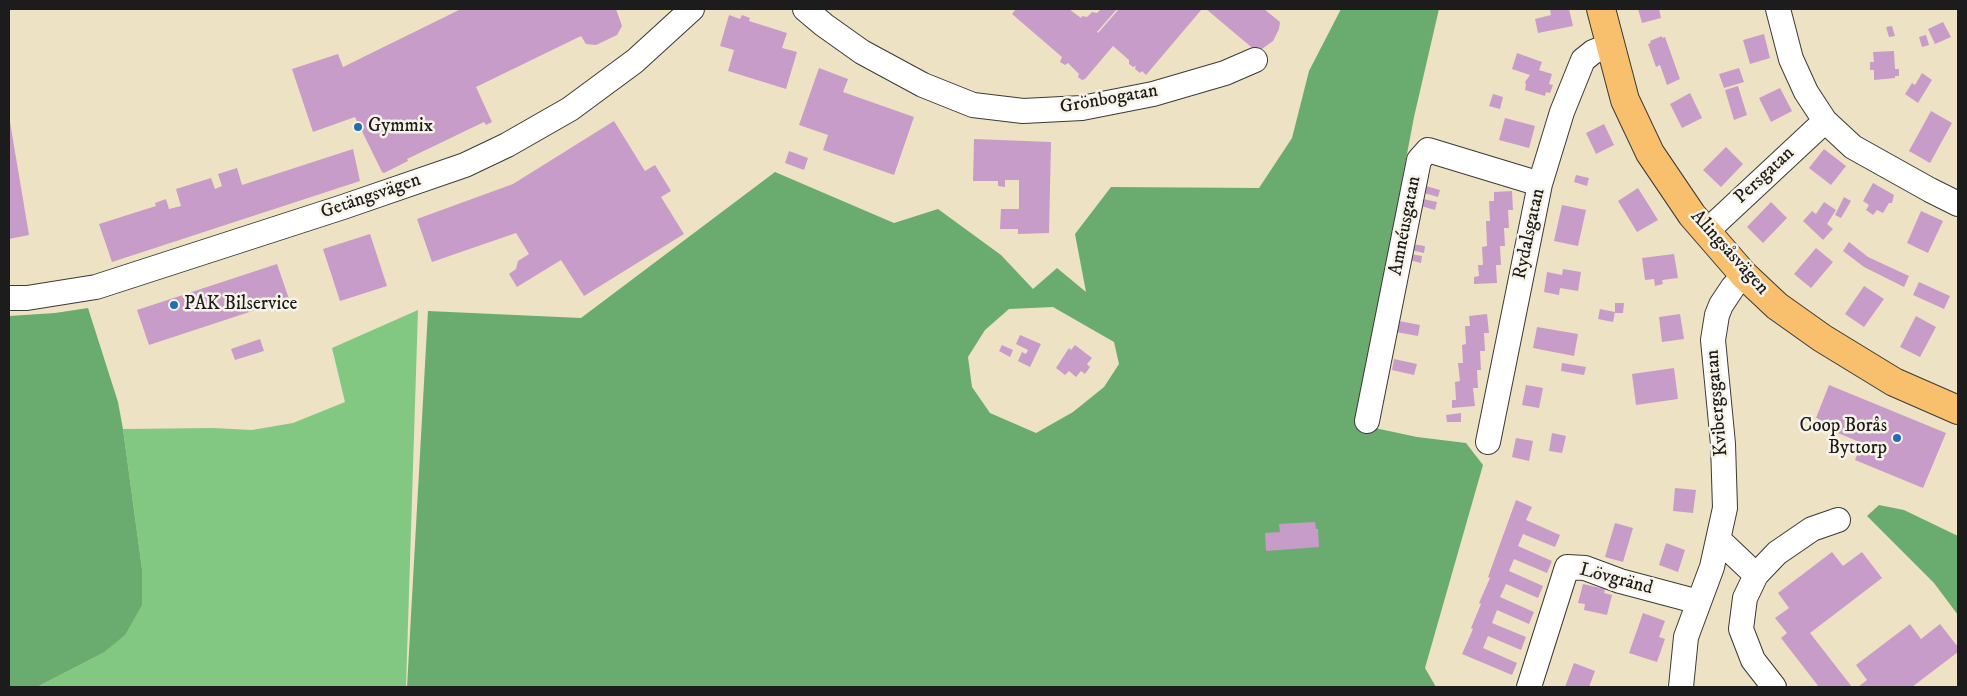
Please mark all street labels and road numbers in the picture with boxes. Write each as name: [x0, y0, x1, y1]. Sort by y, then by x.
street label: Grönbogatan: [1058, 80, 1160, 120]
street label: Persgatan: [1730, 143, 1800, 209]
street label: Getängsvägen: [318, 169, 424, 225]
street label: Amnéusgatan: [1385, 174, 1427, 278]
street label: Rydalsgatan: [1509, 186, 1551, 282]
street label: Alingsåsvägen: [1685, 206, 1773, 300]
street label: Kvibergsgatan: [1702, 349, 1734, 457]
street label: Lövgränd: [1577, 559, 1655, 601]

